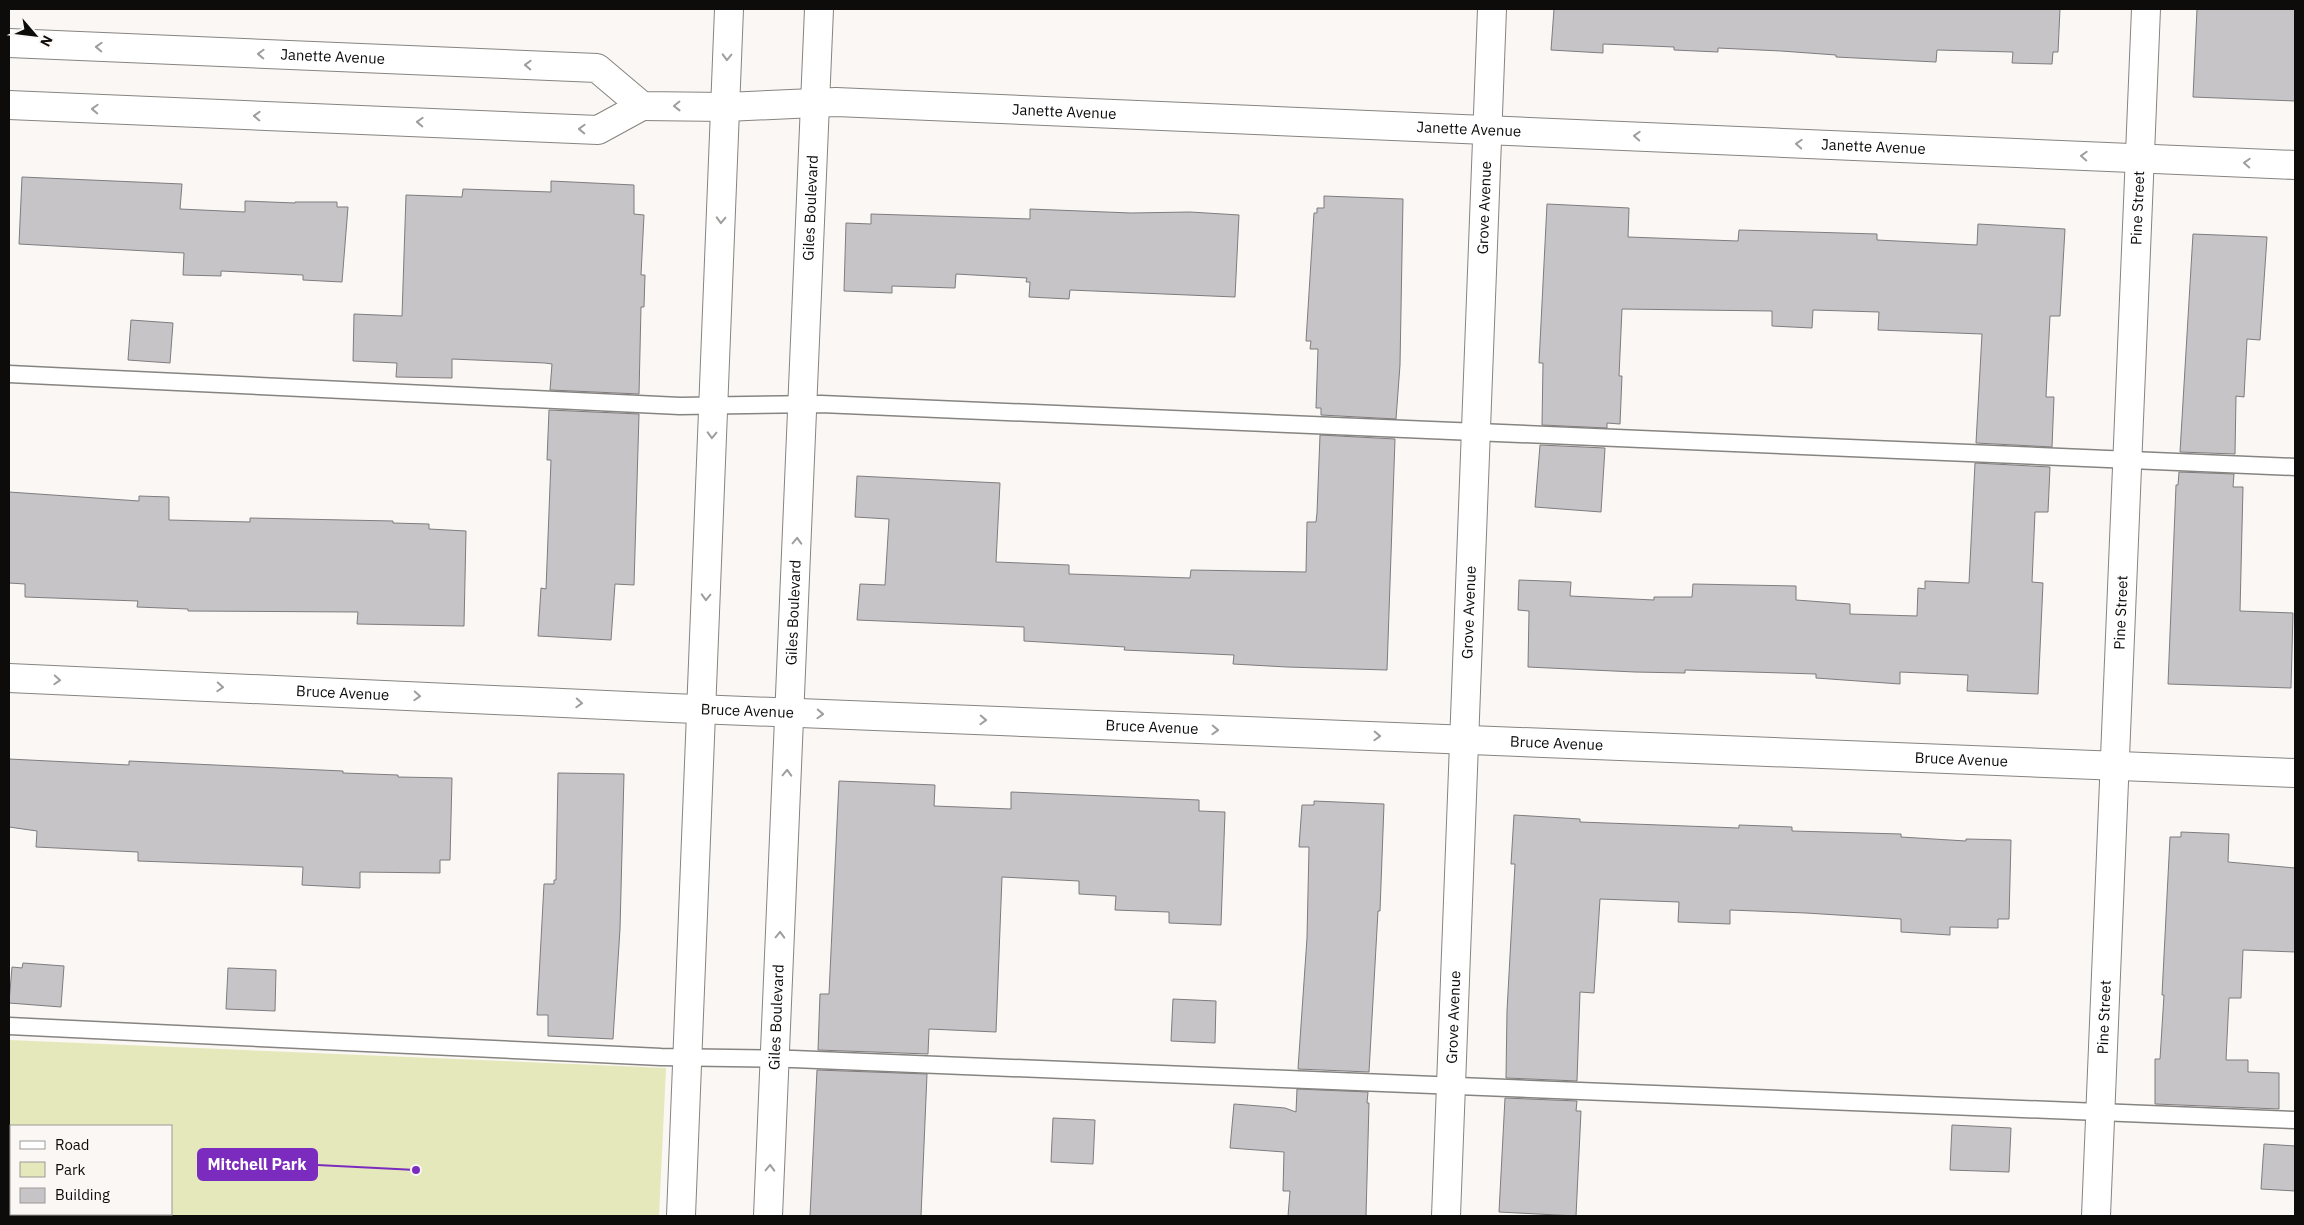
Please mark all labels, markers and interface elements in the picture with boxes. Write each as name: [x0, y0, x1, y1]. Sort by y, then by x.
north arrow: [10, 10, 60, 60]
text: N: [36, 32, 57, 50]
one-way arrow: [94, 41, 102, 52]
street label: Janette Avenue: [280, 45, 385, 68]
one-way arrow: [257, 48, 265, 59]
one-way arrow: [722, 54, 732, 62]
one-way arrow: [524, 59, 532, 70]
one-way arrow: [673, 100, 681, 111]
street label: Janette Avenue: [1012, 100, 1117, 123]
one-way arrow: [91, 104, 98, 114]
one-way arrow: [253, 110, 261, 121]
one-way arrow: [415, 117, 423, 128]
street label: Janette Avenue: [1416, 117, 1522, 141]
one-way arrow: [578, 124, 586, 135]
one-way arrow: [1633, 131, 1641, 142]
street label: Janette Avenue: [1821, 135, 1926, 158]
one-way arrow: [1795, 138, 1803, 149]
one-way arrow: [2080, 151, 2088, 162]
street label: Giles Boulevard: [798, 155, 822, 261]
one-way arrow: [2242, 158, 2250, 168]
street label: Grove Avenue: [1473, 161, 1495, 255]
street label: Pine Street: [2126, 170, 2148, 245]
one-way arrow: [715, 216, 726, 224]
one-way arrow: [707, 431, 718, 439]
one-way arrow: [791, 536, 802, 544]
street label: Giles Boulevard: [781, 559, 805, 666]
street label: Grove Avenue: [1457, 565, 1480, 659]
street label: Pine Street: [2109, 575, 2132, 650]
one-way arrow: [701, 594, 711, 601]
one-way arrow: [54, 675, 62, 686]
street label: Bruce Avenue: [296, 681, 390, 704]
one-way arrow: [216, 682, 224, 693]
one-way arrow: [413, 691, 421, 702]
one-way arrow: [576, 698, 584, 709]
street label: Bruce Avenue: [700, 699, 794, 722]
one-way arrow: [816, 708, 824, 719]
one-way arrow: [979, 715, 987, 726]
street label: Bruce Avenue: [1105, 715, 1199, 738]
one-way arrow: [1211, 724, 1219, 735]
one-way arrow: [1373, 731, 1381, 742]
street label: Bruce Avenue: [1510, 732, 1604, 754]
street label: Bruce Avenue: [1914, 748, 2008, 770]
one-way arrow: [781, 769, 792, 777]
one-way arrow: [774, 931, 785, 939]
street label: Giles Boulevard: [764, 964, 788, 1070]
street label: Grove Avenue: [1442, 970, 1464, 1064]
street label: Pine Street: [2093, 980, 2115, 1055]
legend: [10, 1125, 172, 1215]
text: Road: [55, 1135, 90, 1154]
callout: Mitchell Park: [198, 1149, 317, 1180]
text: Mitchell Park: [208, 1154, 307, 1174]
text: Park: [55, 1160, 85, 1179]
one-way arrow: [764, 1163, 775, 1171]
text: Building: [55, 1185, 110, 1204]

